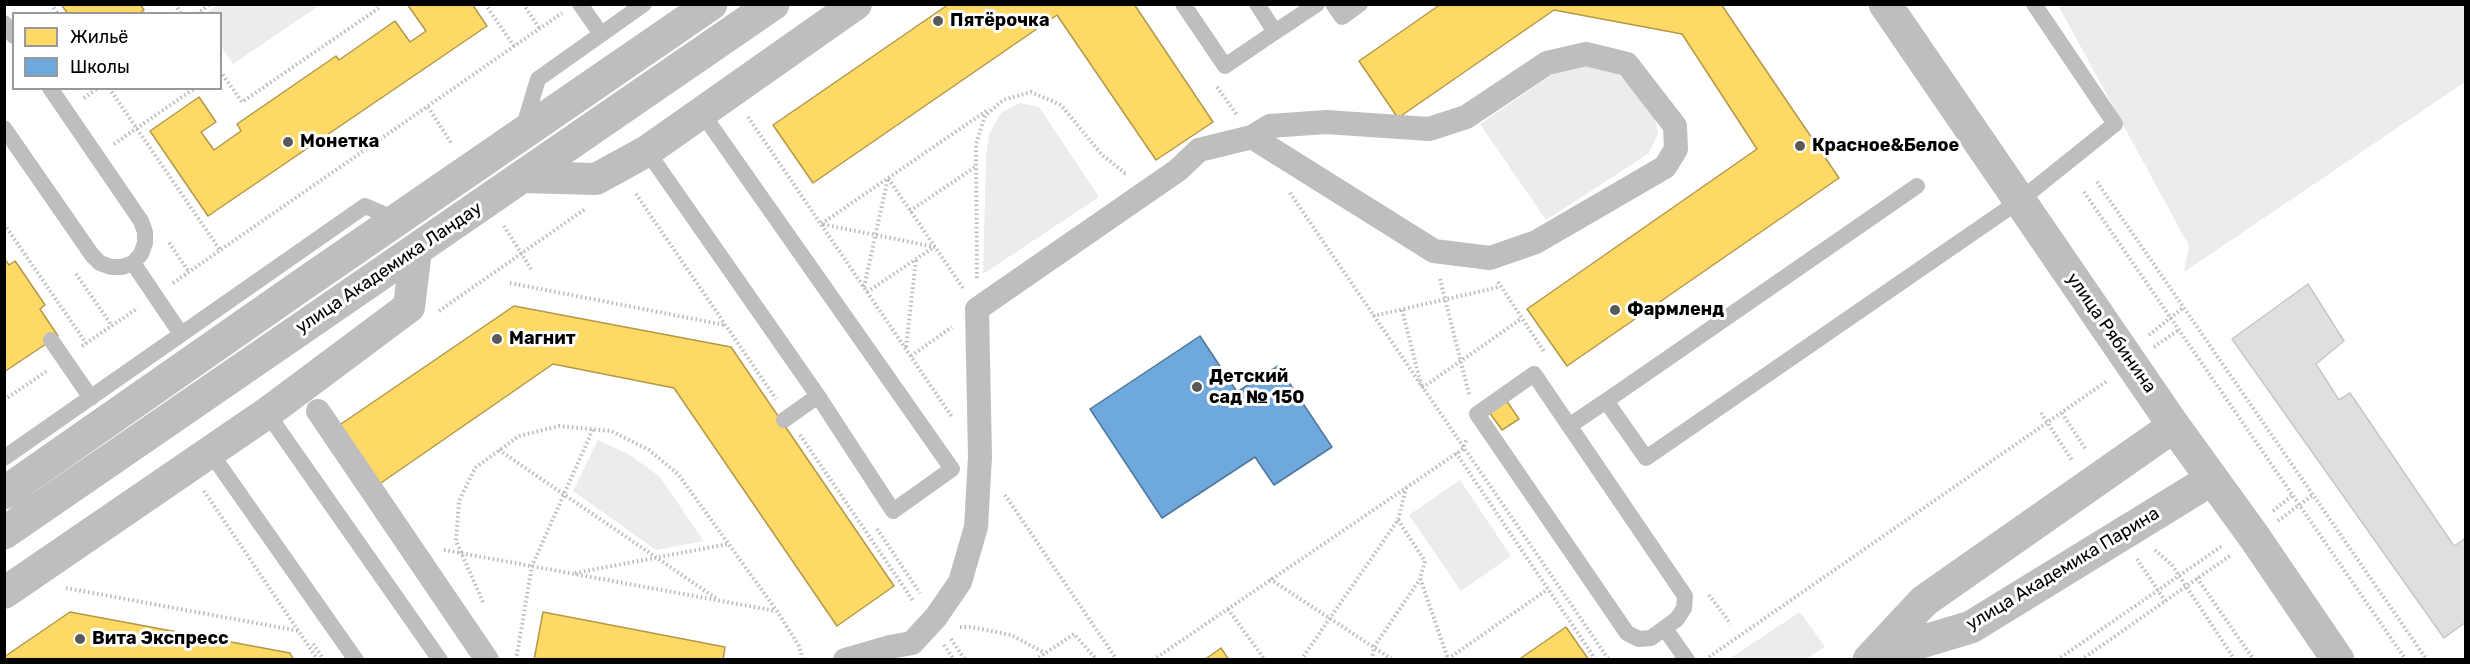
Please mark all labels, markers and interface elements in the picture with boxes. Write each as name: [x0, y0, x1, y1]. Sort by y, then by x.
place label: Пятёрочка: [950, 10, 1050, 32]
legend: [12, 12, 222, 90]
marker: Пятёрочка: [931, 14, 945, 28]
text: Жильё: [70, 26, 128, 48]
text: Школы: [70, 56, 130, 78]
place label: Монетка: [300, 131, 379, 153]
marker: Монетка: [281, 135, 295, 149]
place label: Красное&Белое: [1812, 135, 1959, 157]
marker: Красное&Белое: [1793, 139, 1807, 153]
street label: улица Академика Ландау: [292, 198, 486, 338]
street label: улица Рябинина: [2061, 269, 2161, 397]
place label: Фармленд: [1627, 299, 1724, 321]
marker: Фармленд: [1608, 303, 1622, 317]
place label: Магнит: [509, 328, 576, 350]
marker: Магнит: [490, 332, 504, 346]
place label: Детский сад № 150: [1209, 366, 1305, 409]
marker: Детский сад № 150: [1190, 380, 1204, 394]
street label: улица Академика Парина: [1963, 503, 2163, 635]
place label: Вита Экспресс: [92, 628, 229, 650]
marker: Вита Экспресс: [73, 632, 87, 646]

